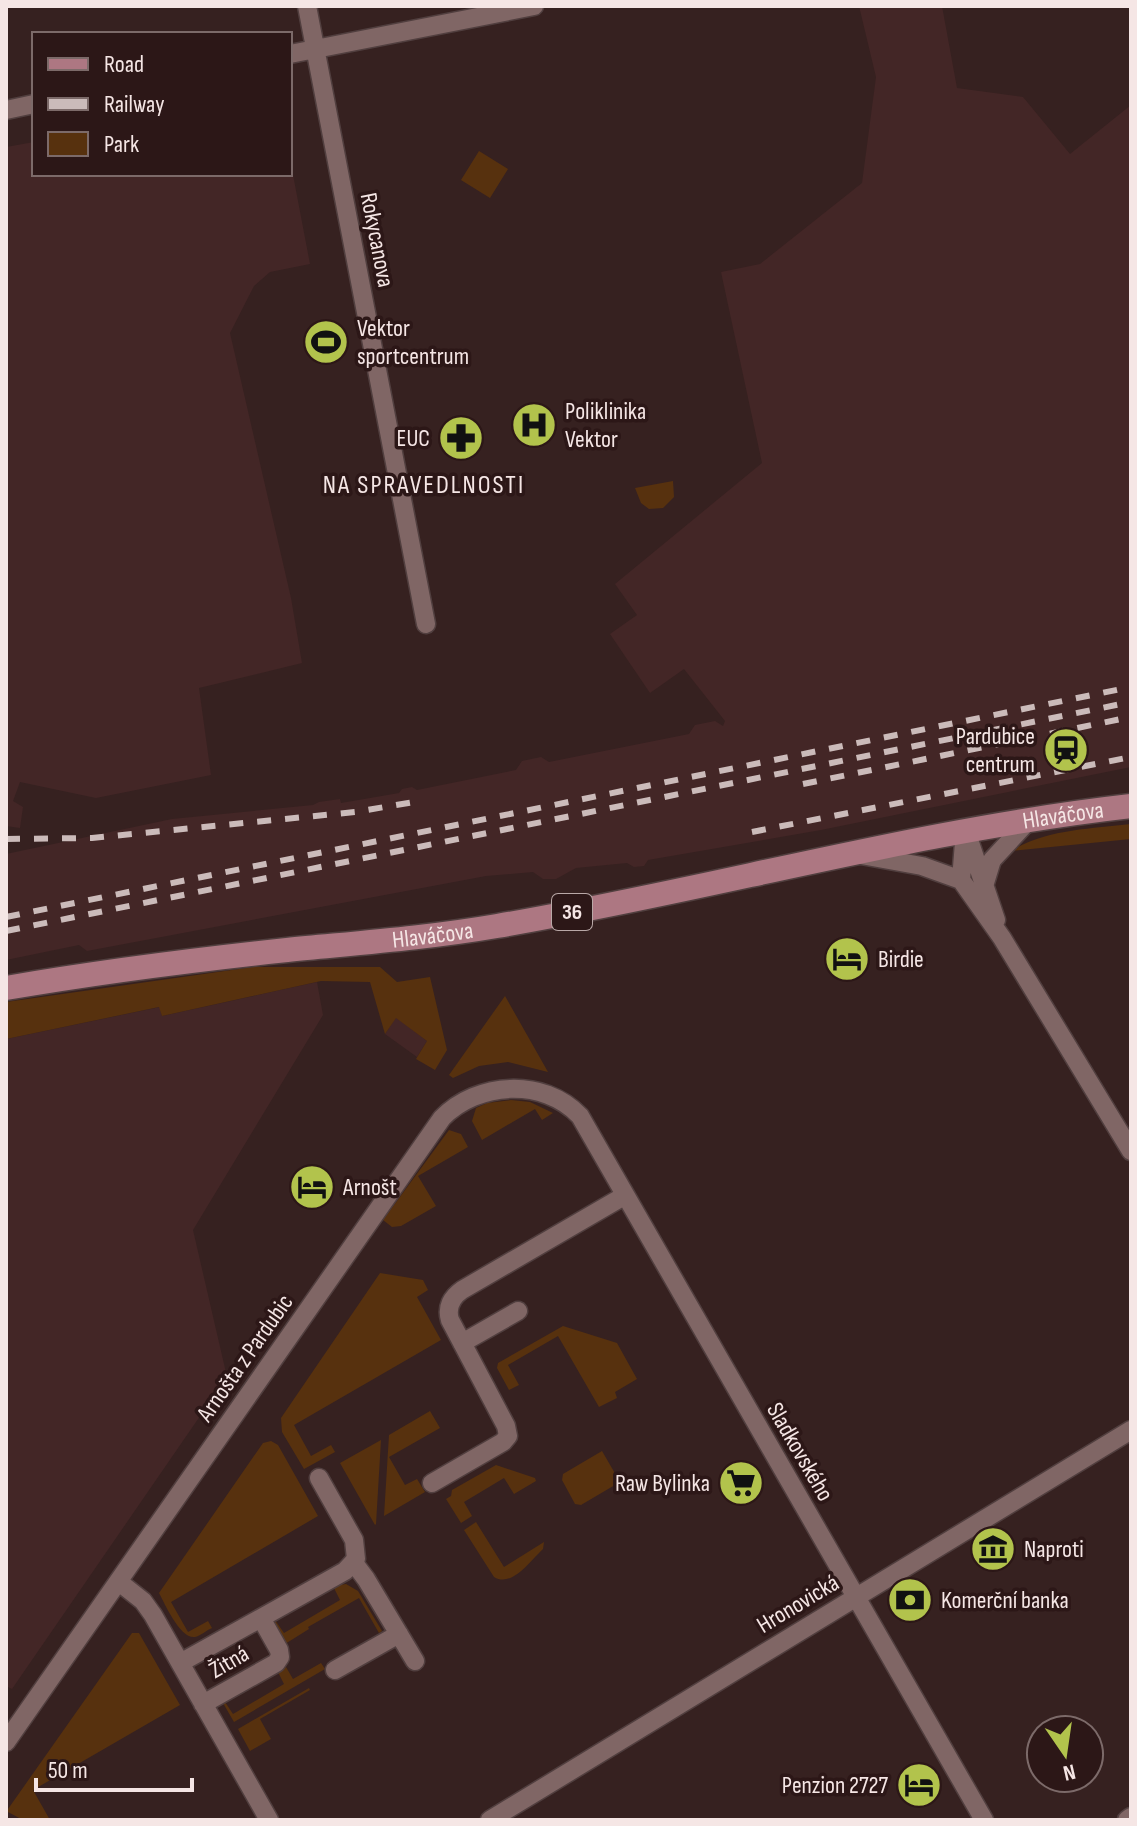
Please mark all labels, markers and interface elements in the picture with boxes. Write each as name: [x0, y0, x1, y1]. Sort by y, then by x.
legend: [32, 32, 292, 176]
text: Road: [104, 50, 144, 79]
text: Railway: [104, 90, 164, 119]
text: Park: [104, 130, 139, 159]
street label: Rokycanova: [354, 190, 400, 290]
place label: Vektor sportcentrum: [357, 314, 469, 371]
sports icon: Vektor sportcentrum: [302, 318, 350, 366]
place label: Poliklinika Vektor: [565, 397, 646, 454]
hospital icon: Poliklinika Vektor: [510, 401, 558, 449]
pharmacy icon: EUC: [437, 414, 485, 462]
place label: EUC: [397, 424, 430, 453]
district label: NA SPRAVEDLNOSTI: [323, 470, 525, 501]
place label: Pardubice centrum: [956, 722, 1035, 779]
station icon: Pardubice centrum: [1042, 726, 1090, 774]
street label: Hlaváčova: [1021, 795, 1105, 835]
road number: 36: [552, 894, 592, 930]
street label: Hlaváčova: [391, 916, 475, 954]
hotel icon: Birdie: [823, 935, 871, 983]
place label: Birdie: [878, 945, 924, 974]
hotel icon: Arnošt: [288, 1163, 336, 1211]
place label: Arnošt: [342, 1173, 397, 1202]
street label: Arnošta z Pardubic: [190, 1289, 300, 1428]
street label: Sladkovského: [760, 1398, 840, 1506]
supermarket icon: Raw Bylinka: [717, 1459, 765, 1507]
place label: Raw Bylinka: [615, 1469, 710, 1498]
museum icon: Naproti: [969, 1525, 1017, 1573]
place label: Naproti: [1024, 1535, 1084, 1564]
street label: Hronovická: [752, 1568, 844, 1640]
bank icon: Komerční banka: [886, 1576, 934, 1624]
place label: Komerční banka: [941, 1586, 1069, 1615]
street label: Žitná: [204, 1639, 254, 1685]
north arrow: [1025, 1714, 1105, 1794]
scale bar: [36, 1742, 192, 1792]
text: 50 m: [48, 1756, 88, 1785]
text: N: [1060, 1758, 1078, 1787]
hotel icon: Penzion 2727: [895, 1761, 943, 1809]
place label: Penzion 2727: [782, 1771, 888, 1800]

